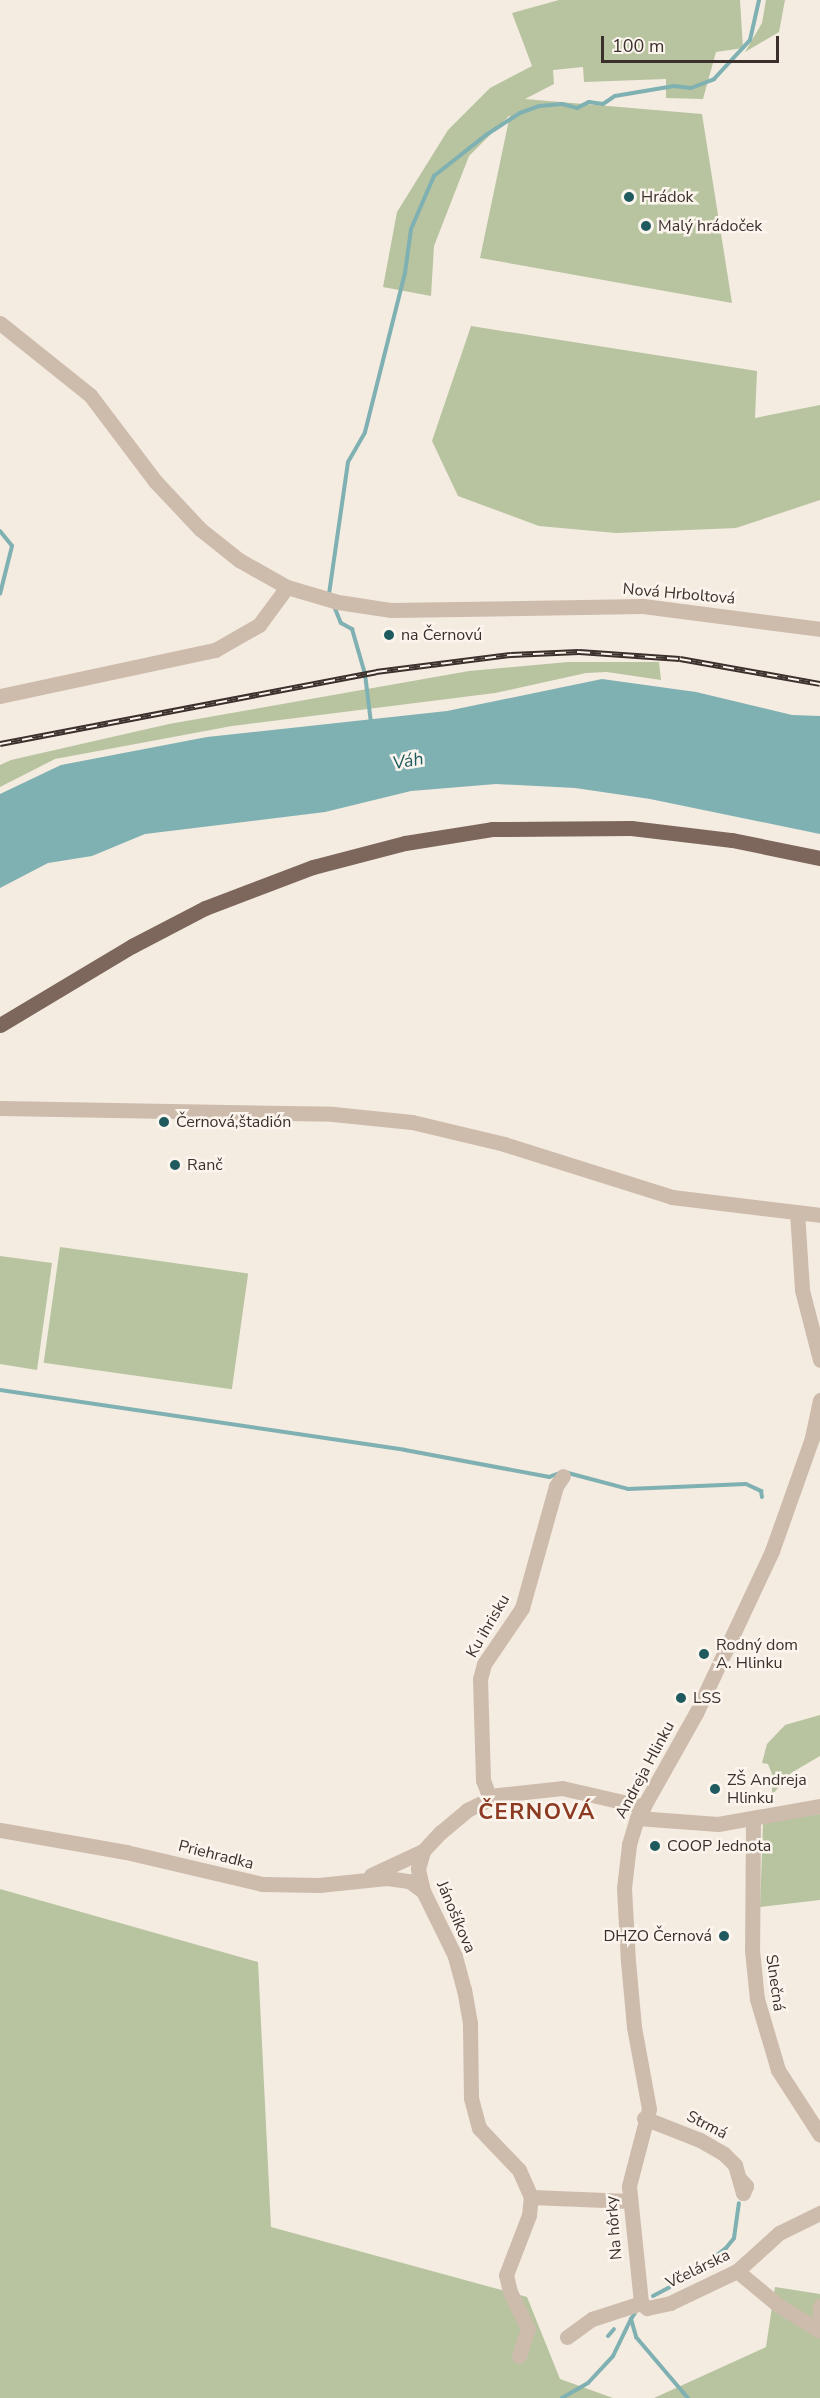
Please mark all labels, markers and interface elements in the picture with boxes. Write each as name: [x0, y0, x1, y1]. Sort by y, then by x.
scale bar: [604, 24, 782, 62]
text: 100 m: [612, 34, 664, 58]
place label: Hrádok: [641, 187, 694, 207]
marker: Hrádok: [622, 190, 636, 204]
place label: Malý hrádoček: [658, 216, 762, 236]
marker: Malý hrádoček: [639, 219, 653, 233]
street label: Nová Hrboltová: [622, 580, 736, 608]
place label: na Černovú: [401, 625, 482, 645]
marker: na Černovú: [382, 628, 396, 642]
water label: Váh: [391, 748, 425, 774]
place label: Černová,štadión: [176, 1112, 291, 1132]
marker: Černová,štadión: [157, 1115, 171, 1129]
place label: Ranč: [187, 1155, 223, 1175]
marker: Ranč: [168, 1158, 182, 1172]
street label: Ku ihrisku: [462, 1591, 514, 1661]
place label: Rodný dom A. Hlinku: [716, 1635, 798, 1673]
marker: Rodný dom A. Hlinku: [697, 1647, 711, 1661]
place label: LSS: [693, 1688, 721, 1708]
marker: LSS: [674, 1691, 688, 1705]
street label: Andreja Hlinku: [611, 1718, 679, 1822]
place label: ZŠ Andreja Hlinku: [727, 1770, 807, 1808]
marker: ZŠ Andreja Hlinku: [708, 1782, 722, 1796]
district label: ČERNOVÁ: [478, 1800, 596, 1826]
street label: Priehradka: [176, 1836, 256, 1874]
place label: COOP Jednota: [667, 1836, 771, 1856]
marker: COOP Jednota: [648, 1839, 662, 1853]
street label: Jánošíkova: [432, 1878, 480, 1956]
place label: DHZO Černová: [604, 1926, 712, 1946]
marker: DHZO Černová: [717, 1929, 731, 1943]
street label: Slnečná: [762, 1953, 788, 2013]
street label: Strmá: [683, 2107, 731, 2143]
street label: Na hôrky: [602, 2195, 626, 2261]
street label: Včelárska: [663, 2245, 733, 2293]

